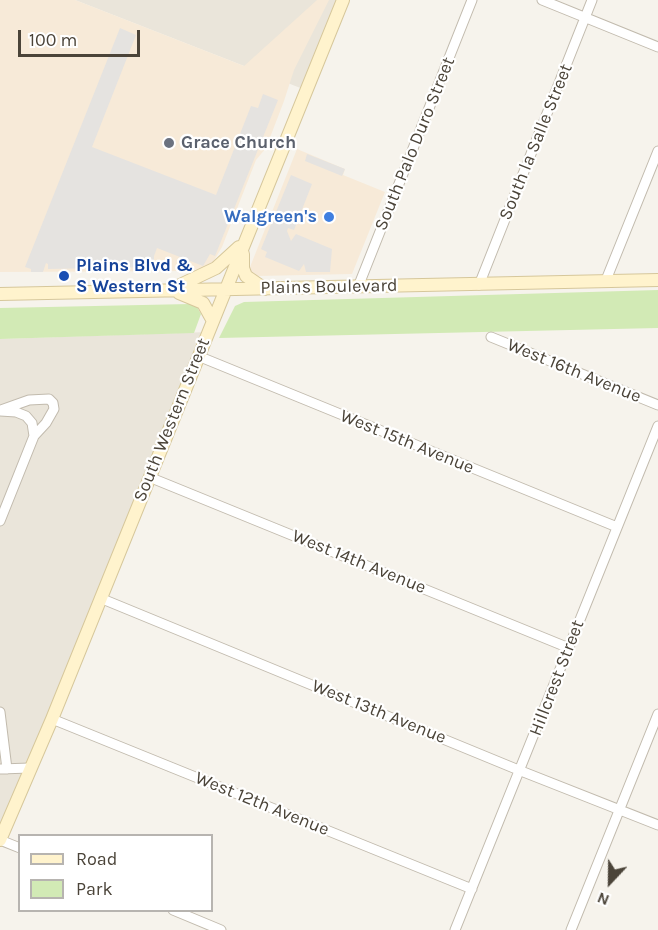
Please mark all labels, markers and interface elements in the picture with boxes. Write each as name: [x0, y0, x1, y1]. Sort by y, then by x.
scale bar: [21, 18, 142, 56]
text: 100 m: [29, 29, 77, 51]
street label: South Palo Duro Street: [370, 54, 460, 234]
street label: South la Salle Street: [495, 61, 577, 223]
place label: Grace Church: [181, 132, 296, 154]
marker: Grace Church: [162, 136, 176, 150]
place label: Walgreen's: [224, 206, 317, 228]
marker: Walgreen's: [322, 210, 336, 224]
place label: Plains Blvd & S Western St: [76, 255, 193, 298]
marker: Plains Blvd & S Western St: [57, 269, 71, 283]
street label: Plains Boulevard: [260, 275, 398, 299]
street label: West 16th Avenue: [504, 334, 644, 408]
street label: South Western Street: [129, 335, 215, 505]
street label: West 15th Avenue: [337, 405, 477, 479]
street label: West 14th Avenue: [289, 525, 429, 599]
street label: Hillcrest Street: [525, 617, 589, 739]
street label: West 13th Avenue: [309, 675, 449, 749]
street label: West 12th Avenue: [192, 767, 332, 841]
legend: [18, 834, 213, 912]
text: Road: [76, 848, 117, 870]
north arrow: [580, 852, 640, 912]
text: Park: [76, 878, 113, 900]
text: N: [594, 888, 612, 910]

